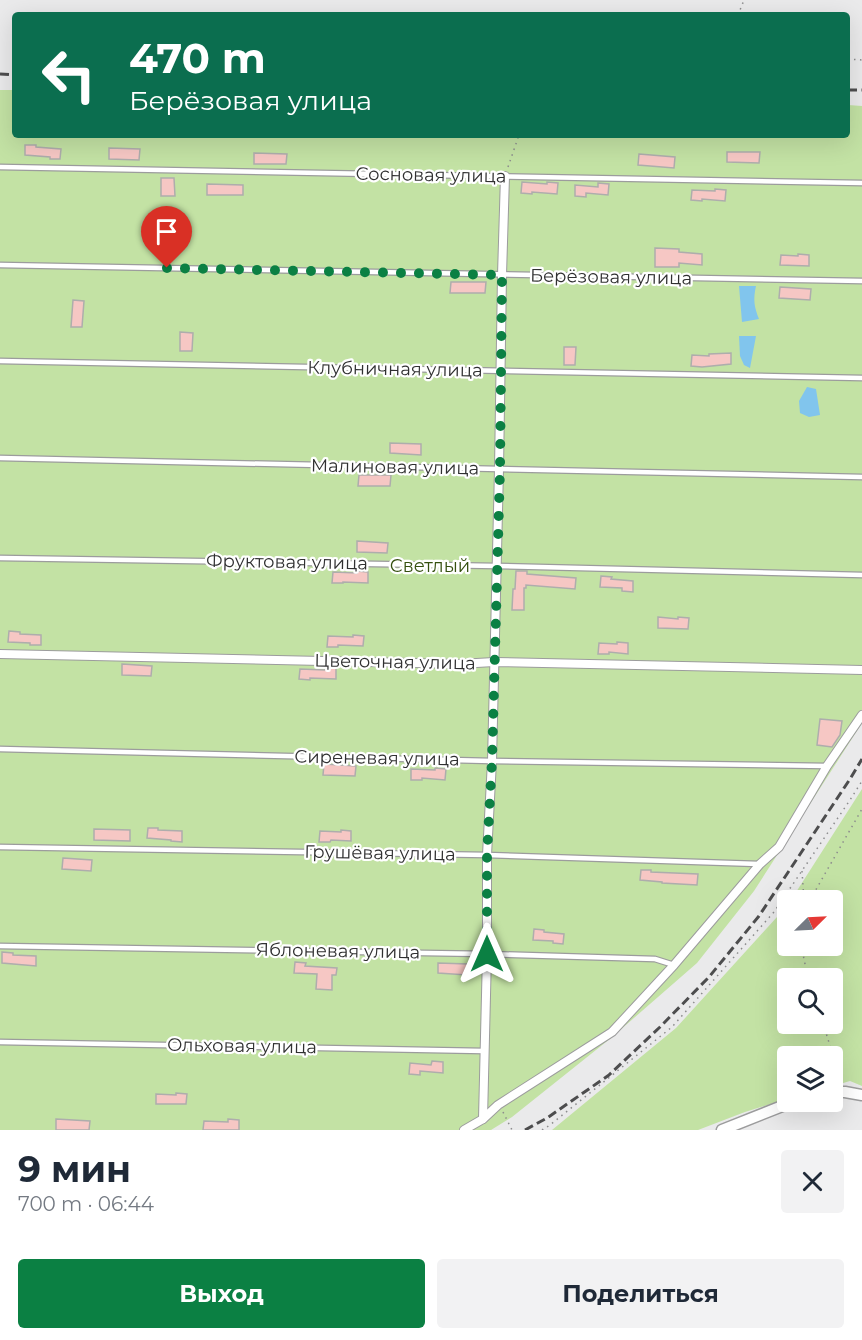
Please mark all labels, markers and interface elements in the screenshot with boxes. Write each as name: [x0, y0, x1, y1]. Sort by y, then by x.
text: 470 m: [129, 32, 266, 84]
icon: left: [30, 36, 108, 114]
text: Берёзовая улица: [129, 84, 372, 117]
street label: Сосновая улица: [355, 163, 507, 187]
pin: [141, 206, 192, 268]
icon: arrive: [150, 215, 183, 248]
street label: Берёзовая улица: [530, 265, 692, 289]
street label: Клубничная улица: [307, 356, 483, 382]
street label: Малиновая улица: [311, 455, 479, 479]
street label: Фруктовая улица: [206, 550, 368, 574]
park label: Светлый: [390, 555, 470, 577]
street label: Цветочная улица: [314, 650, 476, 674]
street label: Сиреневая улица: [294, 746, 460, 770]
street label: Грушёвая улица: [304, 841, 456, 865]
north arrow: [777, 890, 843, 956]
map controls: [777, 890, 843, 1112]
position arrow: [455, 922, 519, 986]
street label: Яблоневая улица: [256, 939, 420, 963]
button: search: [777, 968, 843, 1034]
street label: Ольховая улица: [167, 1034, 317, 1058]
button: layers: [777, 1046, 843, 1112]
text: 9 мин: [18, 1147, 131, 1191]
button: close: [781, 1150, 844, 1213]
text: 700 m · 06:44: [18, 1192, 154, 1216]
button: Выход: [18, 1259, 425, 1328]
button: Поделиться: [437, 1259, 844, 1328]

